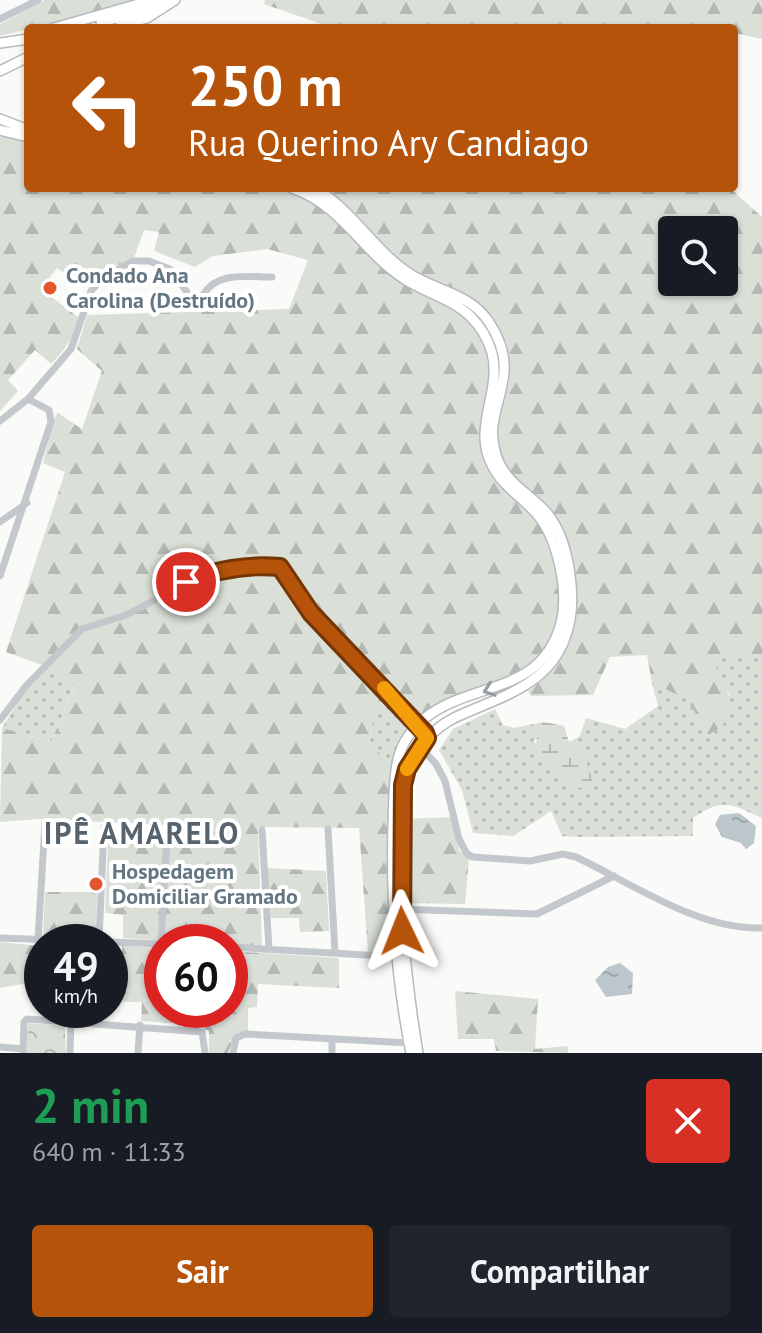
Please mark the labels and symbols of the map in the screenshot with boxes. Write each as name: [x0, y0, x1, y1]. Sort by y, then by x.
place label: Condado Ana Carolina (Destruído): [66, 261, 255, 314]
marker: Condado Ana Carolina (Destruído): [41, 279, 59, 297]
pin: [152, 548, 220, 616]
one-way arrow: [482, 681, 496, 697]
district label: IPÊ AMARELO: [44, 813, 240, 852]
place label: Hospedagem Domiciliar Gramado: [112, 857, 298, 910]
marker: Hospedagem Domiciliar Gramado: [87, 875, 105, 893]
position arrow: [360, 889, 444, 973]
speed limit sign: 60: [144, 924, 248, 1028]

